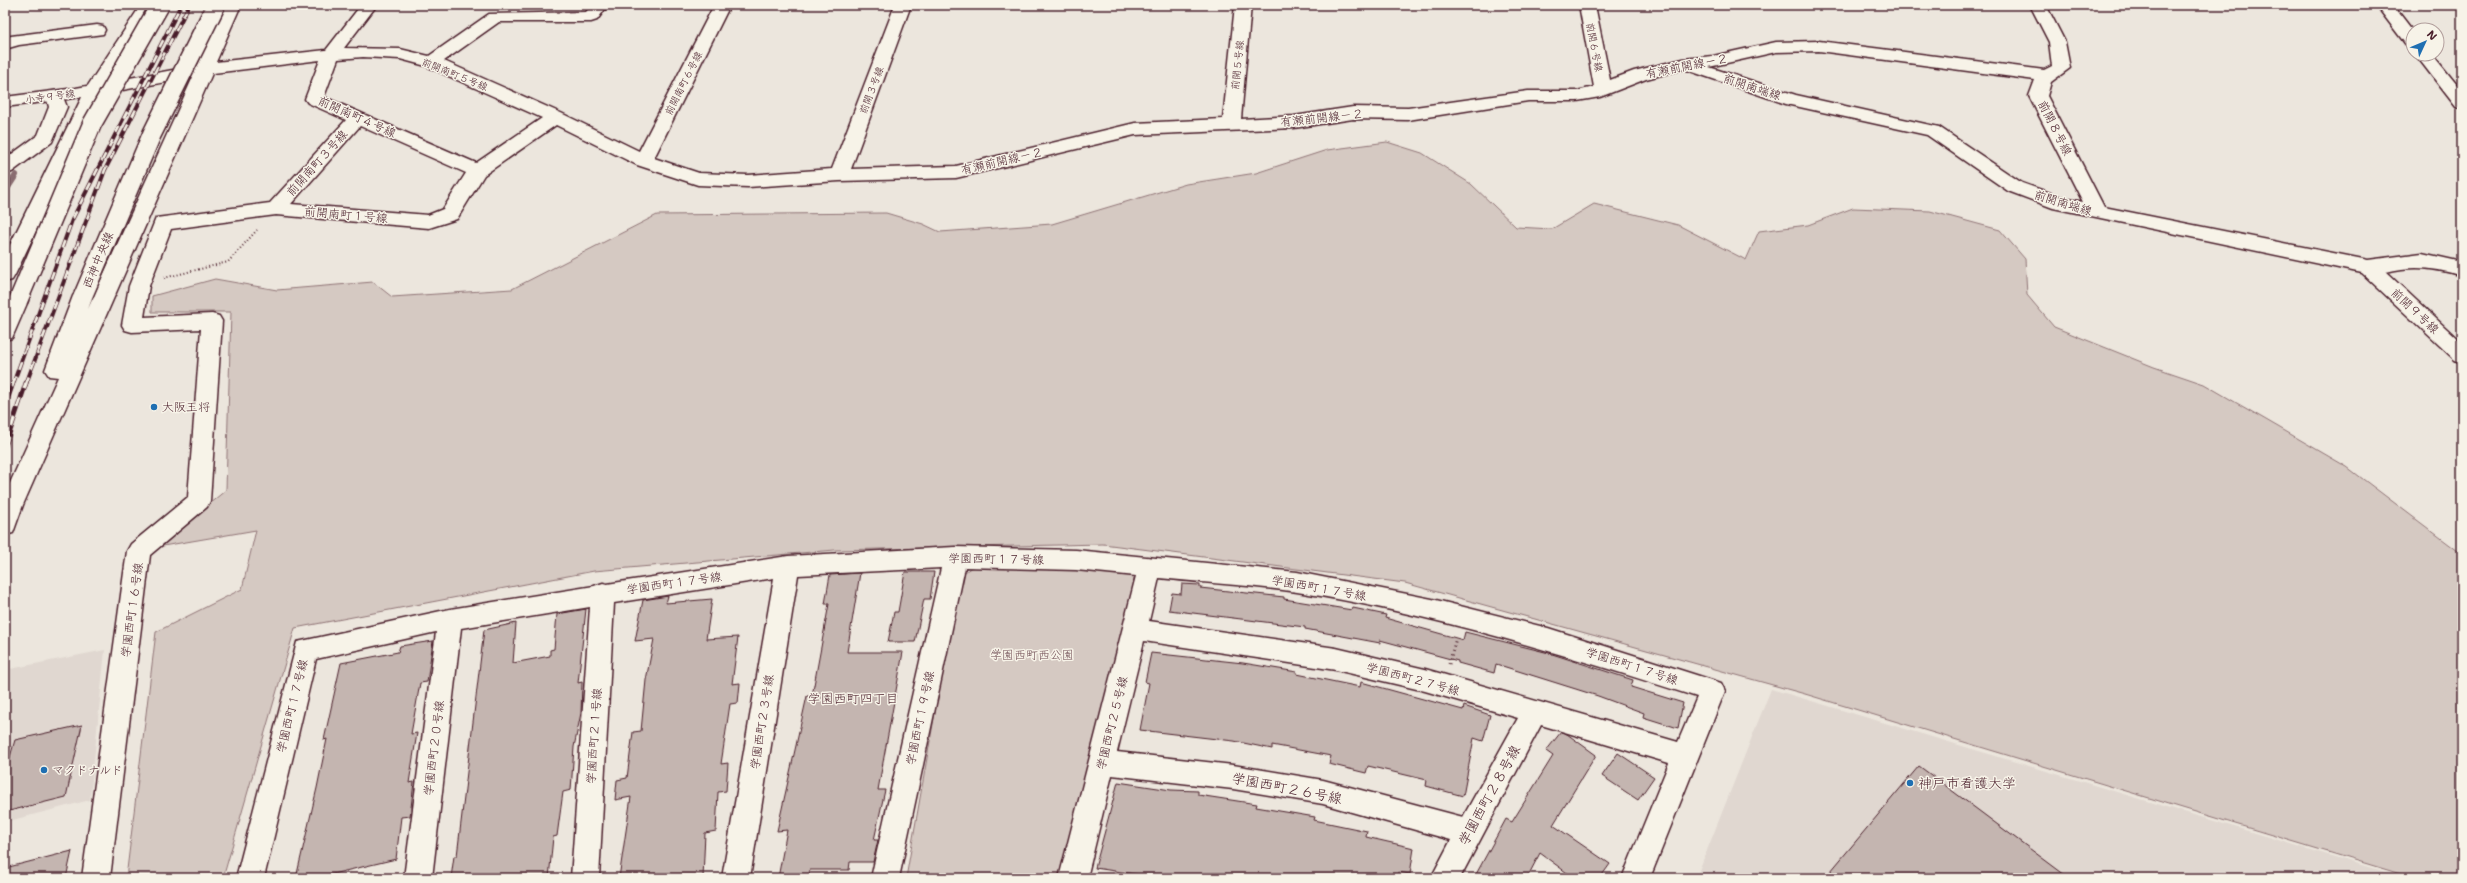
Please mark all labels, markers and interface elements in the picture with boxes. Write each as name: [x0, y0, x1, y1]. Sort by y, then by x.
street label: 前開６号線: [1583, 21, 1606, 73]
north arrow: [2405, 22, 2445, 62]
text: N: [2423, 27, 2440, 44]
street label: 前開５号線: [1228, 40, 1247, 91]
street label: 前開南町６号線: [662, 49, 705, 117]
street label: 有瀬前開線－２: [1644, 50, 1730, 82]
street label: 前開南町５号線: [420, 55, 490, 94]
street label: 前開３号線: [856, 65, 886, 116]
street label: 前開南端線: [1721, 70, 1783, 104]
street label: 小寺９号線: [24, 87, 76, 106]
street label: 前開南町４号線: [315, 93, 399, 141]
street label: 前開８号線: [2034, 98, 2076, 158]
street label: 有瀬前開線－２: [1279, 106, 1365, 130]
street label: 前開南町３号線: [283, 126, 351, 200]
street label: 有瀬前開線－２: [959, 144, 1045, 178]
street label: 前開南端線: [2032, 187, 2094, 219]
street label: 前開南町１号線: [303, 203, 389, 227]
street label: 西神中央線: [79, 229, 117, 291]
street label: 前開９号線: [2388, 285, 2442, 337]
place label: 大阪王将: [162, 399, 210, 415]
marker: 大阪王将: [149, 402, 159, 412]
street label: 学園西町１７号線: [948, 550, 1044, 568]
street label: 学園西町１６号線: [117, 561, 147, 659]
street label: 学園西町１７号線: [625, 568, 723, 598]
street label: 学園西町１７号線: [1270, 572, 1368, 604]
street label: 学園西町１７号線: [1584, 644, 1680, 688]
park label: 学園西町西公園: [990, 647, 1074, 663]
street label: 学園西町１７号線: [273, 657, 311, 755]
street label: 学園西町２７号線: [1365, 659, 1461, 699]
street label: 学園西町１９号線: [902, 669, 938, 767]
street label: 学園西町２３号線: [747, 673, 777, 771]
street label: 学園西町２５号線: [1093, 674, 1131, 772]
street label: 学園西町２１号線: [583, 688, 605, 784]
district label: 学園西町四丁目: [807, 690, 899, 707]
street label: 学園西町２０号線: [420, 699, 448, 797]
street label: 学園西町２８号線: [1454, 742, 1524, 848]
place label: マクドナルド: [52, 762, 123, 778]
marker: マクドナルド: [39, 765, 49, 775]
street label: 学園西町２６号線: [1230, 768, 1344, 808]
place label: 神戸市看護大学: [1918, 774, 2016, 792]
marker: 神戸市看護大学: [1905, 778, 1915, 788]

